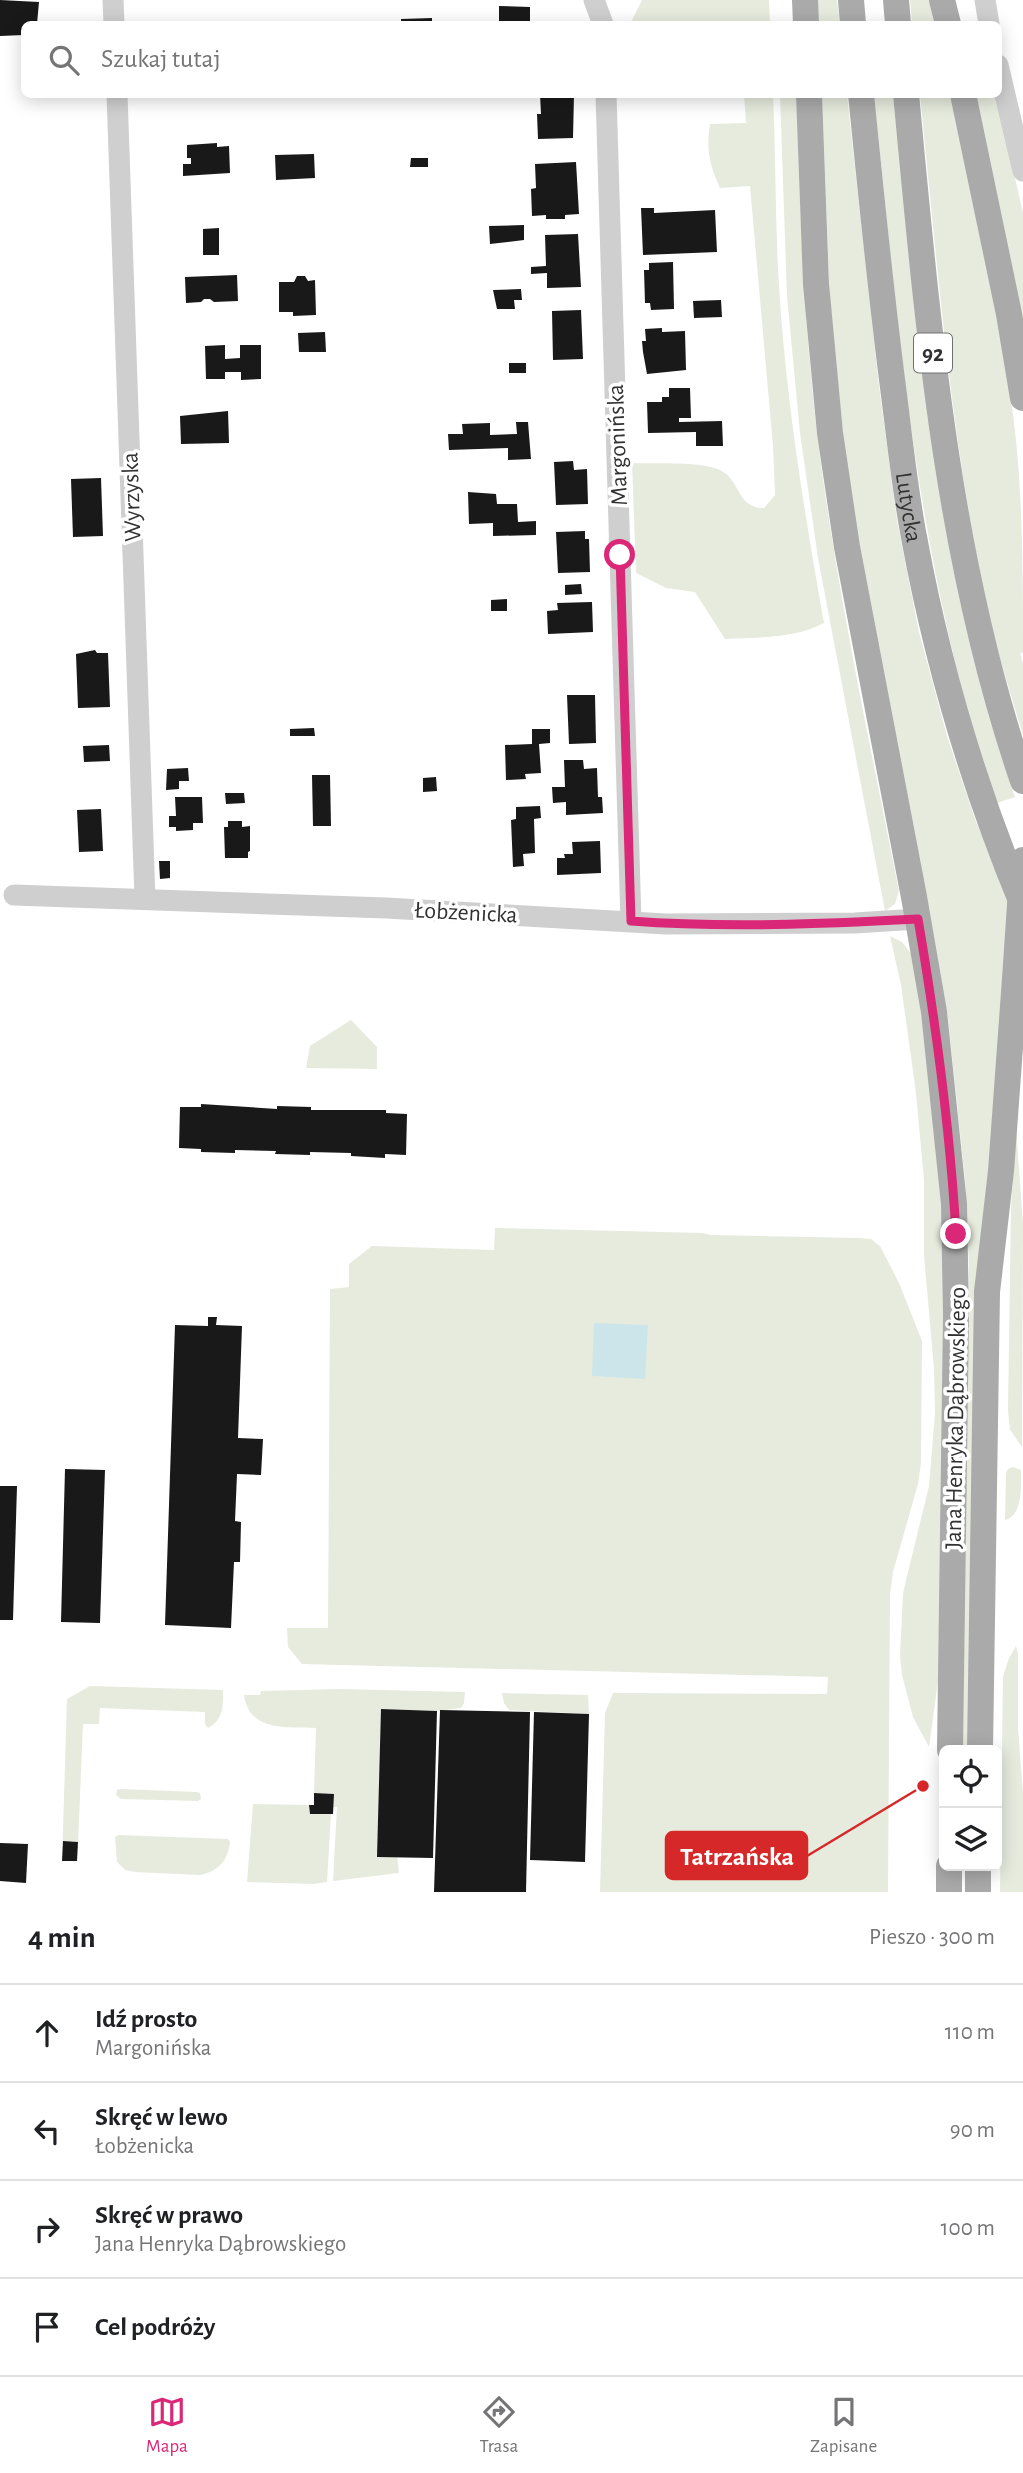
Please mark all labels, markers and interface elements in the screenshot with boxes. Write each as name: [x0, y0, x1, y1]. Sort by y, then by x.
search box: [21, 21, 1002, 98]
icon: search: [45, 41, 83, 79]
text: Szukaj tutaj: [101, 46, 221, 72]
road number: 92: [914, 334, 952, 372]
street label: Margonińska: [604, 384, 632, 506]
street label: Wyrzyska: [118, 452, 146, 542]
street label: Lutycka: [891, 471, 926, 544]
route start: [604, 539, 635, 570]
street label: Łobżenicka: [414, 898, 518, 928]
route end: [940, 1218, 971, 1249]
street label: Jana Henryka Dąbrowskiego: [942, 1287, 970, 1549]
map controls: [939, 1745, 1002, 1871]
button: locate: [939, 1745, 1002, 1808]
button: layers: [939, 1808, 1002, 1871]
callout: Tatrzańska: [666, 1832, 807, 1879]
text: Tatrzańska: [680, 1844, 794, 1870]
text: 4 min: [28, 1923, 96, 1953]
text: Pieszo · 300 m: [869, 1926, 995, 1949]
text: Idź prosto: [95, 2006, 197, 2032]
icon: ahead: [28, 2014, 66, 2052]
text: 110 m: [945, 2021, 995, 2044]
text: Margonińska: [95, 2037, 211, 2060]
text: Skręć w lewo: [95, 2104, 228, 2130]
icon: left: [28, 2112, 66, 2150]
text: 90 m: [950, 2119, 995, 2142]
text: Łobżenicka: [95, 2135, 194, 2158]
text: Skręć w prawo: [95, 2202, 243, 2228]
icon: right: [28, 2210, 66, 2248]
text: 100 m: [941, 2217, 995, 2240]
text: Jana Henryka Dąbrowskiego: [95, 2233, 346, 2256]
icon: arrive: [28, 2308, 66, 2346]
text: Cel podróży: [95, 2314, 215, 2340]
tab: Mapa: [146, 2393, 188, 2458]
tab: Trasa: [480, 2393, 518, 2458]
tab: Zapisane: [810, 2393, 877, 2458]

